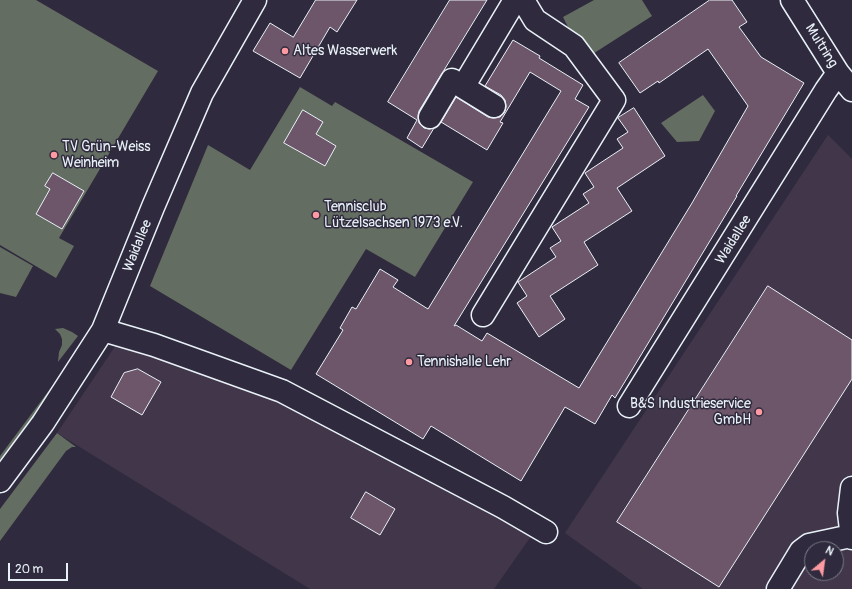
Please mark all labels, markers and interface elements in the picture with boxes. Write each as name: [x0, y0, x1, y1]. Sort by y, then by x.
street label: Multring: [801, 21, 841, 71]
place label: Altes Wasserwerk: [293, 43, 397, 59]
marker: Altes Wasserwerk: [280, 46, 290, 56]
place label: TV Grün-Weiss Weinheim: [62, 139, 150, 172]
marker: TV Grün-Weiss Weinheim: [49, 150, 59, 160]
place label: Tennisclub Lützelsachsen 1973 e.V.: [324, 199, 463, 232]
marker: Tennisclub Lützelsachsen 1973 e.V.: [311, 210, 321, 220]
street label: Waidallee: [712, 212, 756, 268]
street label: Waidallee: [120, 217, 156, 275]
place label: Tennishalle Lehr: [417, 354, 511, 370]
marker: Tennishalle Lehr: [404, 357, 414, 367]
place label: B&S Industrieservice GmbH: [630, 396, 751, 428]
marker: B&S Industrieservice GmbH: [754, 407, 764, 417]
north arrow: [804, 541, 844, 581]
text: N: [823, 543, 836, 558]
scale bar: [10, 555, 70, 581]
text: 20 m: [15, 562, 43, 577]

